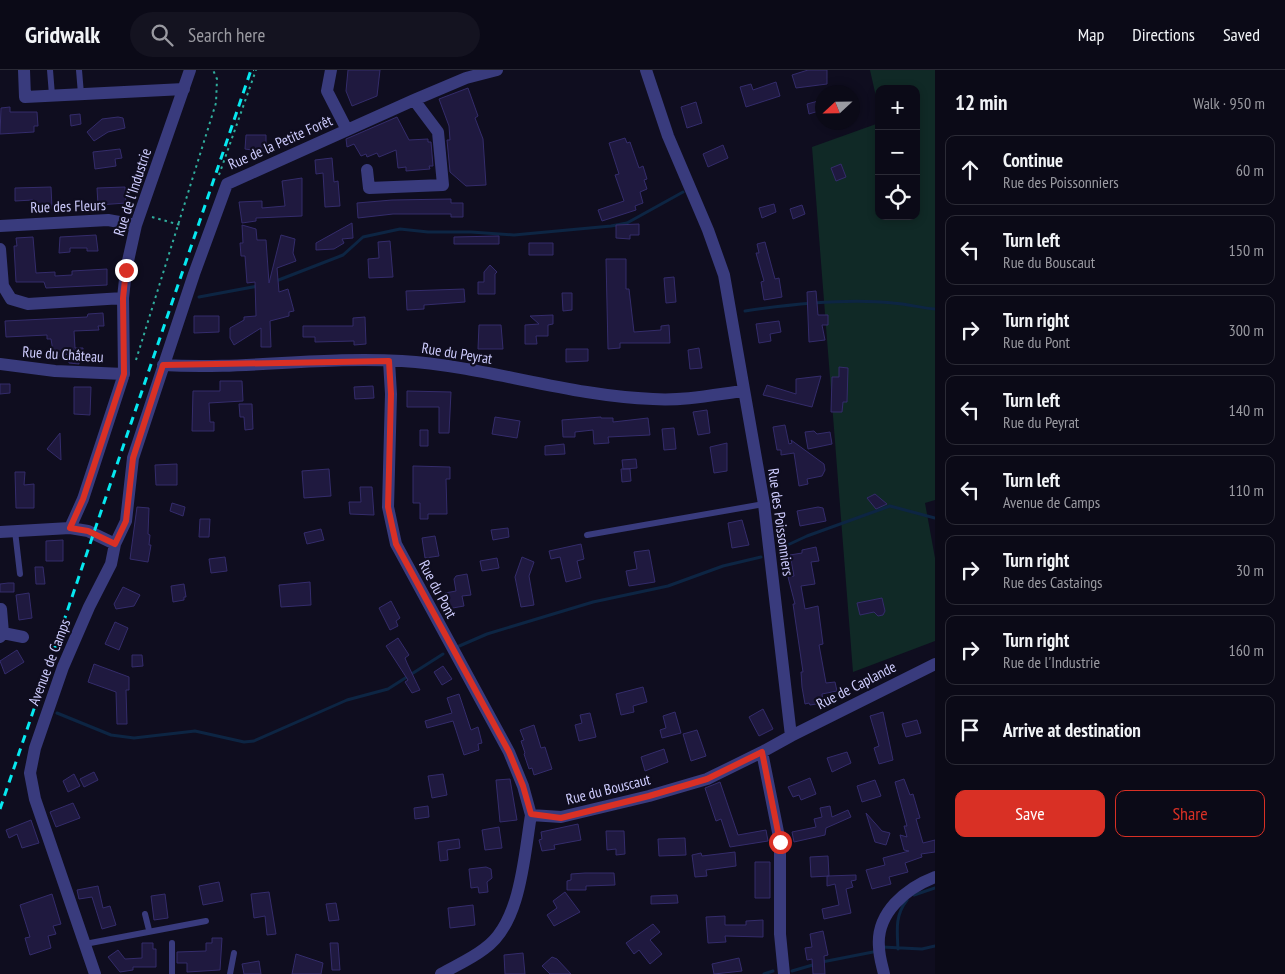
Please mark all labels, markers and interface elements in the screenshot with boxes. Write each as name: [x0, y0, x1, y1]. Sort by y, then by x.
search box: [130, 12, 480, 57]
text: Gridwalk: [25, 19, 100, 50]
icon: search: [148, 21, 176, 49]
text: Search here: [188, 23, 265, 47]
text: Map: [1078, 23, 1104, 46]
text: Directions: [1132, 23, 1195, 46]
text: Saved: [1223, 23, 1260, 46]
north arrow: [815, 85, 860, 130]
map controls: [875, 85, 920, 220]
button: +: [875, 85, 920, 130]
text: 12 min: [955, 89, 1007, 116]
text: Walk · 950 m: [1193, 93, 1265, 113]
street label: Rue de la Petite Forêt: [225, 111, 335, 173]
button: −: [875, 130, 920, 175]
street label: Rue de l'Industrie: [109, 146, 155, 238]
text: Continue: [1003, 148, 1063, 172]
icon: ahead: [956, 156, 984, 184]
text: 60 m: [1236, 160, 1264, 180]
text: Rue des Poissonniers: [1003, 172, 1119, 192]
button: locate: [875, 175, 920, 220]
street label: Rue des Fleurs: [30, 195, 106, 217]
text: Turn left: [1003, 228, 1060, 252]
icon: left: [956, 236, 984, 264]
text: 150 m: [1229, 240, 1264, 260]
text: Rue du Bouscaut: [1003, 252, 1095, 272]
route end: [115, 259, 138, 282]
text: Turn right: [1003, 308, 1069, 332]
icon: right: [956, 316, 984, 344]
text: 300 m: [1229, 320, 1264, 340]
text: Rue du Pont: [1003, 332, 1070, 352]
street label: Rue du Peyrat: [420, 338, 494, 368]
street label: Rue du Château: [22, 342, 104, 366]
text: Turn left: [1003, 388, 1060, 412]
icon: left: [956, 396, 984, 424]
text: 140 m: [1229, 400, 1264, 420]
text: Rue du Peyrat: [1003, 412, 1079, 432]
street label: Rue des Poissonniers: [764, 467, 798, 577]
text: Turn left: [1003, 468, 1060, 492]
icon: left: [956, 476, 984, 504]
text: 110 m: [1229, 480, 1264, 500]
text: Avenue de Camps: [1003, 492, 1100, 512]
text: Turn right: [1003, 548, 1069, 572]
icon: right: [956, 556, 984, 584]
street label: Rue du Pont: [415, 557, 461, 621]
text: 30 m: [1236, 560, 1264, 580]
text: Rue des Castaings: [1003, 572, 1103, 592]
street label: Avenue de Camps: [24, 616, 74, 708]
text: Turn right: [1003, 628, 1069, 652]
icon: right: [956, 636, 984, 664]
text: 160 m: [1229, 640, 1264, 660]
text: Rue de l'Industrie: [1003, 652, 1100, 672]
street label: Rue de Caplande: [813, 657, 899, 713]
icon: arrive: [956, 716, 984, 744]
text: Arrive at destination: [1003, 718, 1141, 742]
street label: Rue du Bouscaut: [564, 769, 652, 809]
button: Save: [955, 790, 1105, 837]
button: Share: [1115, 790, 1265, 837]
route start: [769, 831, 792, 854]

